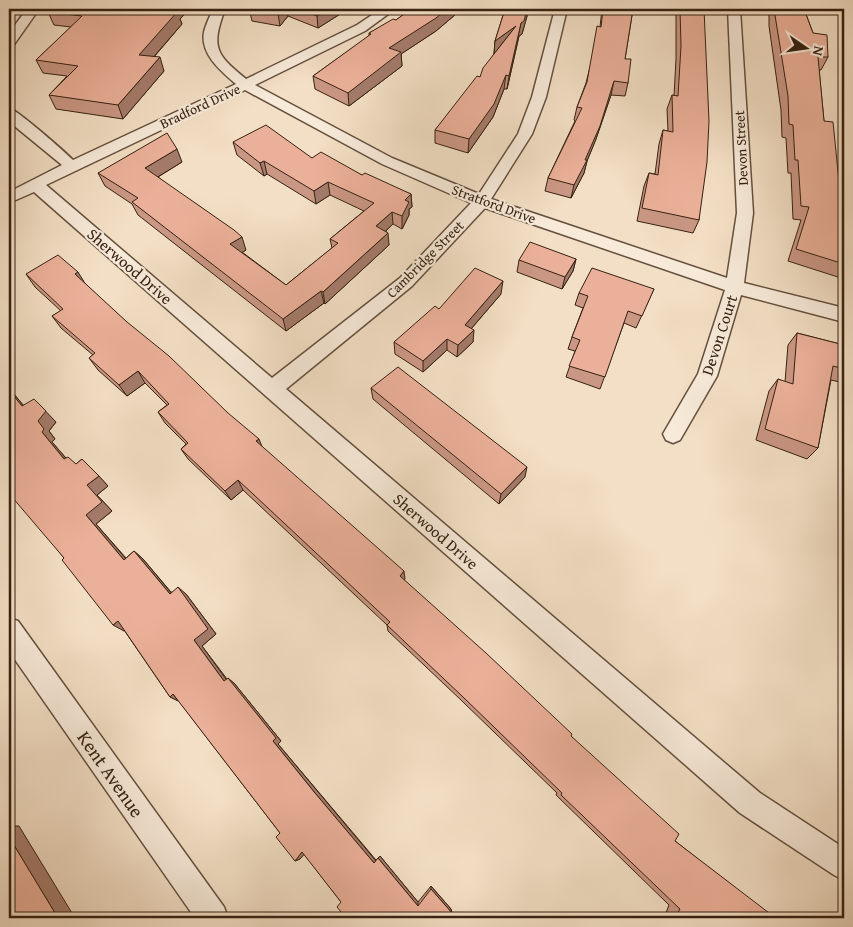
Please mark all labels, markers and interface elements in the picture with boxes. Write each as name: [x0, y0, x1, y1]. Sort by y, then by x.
north arrow: [780, 22, 830, 72]
text: N: [808, 44, 829, 58]
street label: Bradford Drive: [156, 78, 244, 133]
street label: Devon Street: [729, 110, 753, 186]
street label: Stratford Drive: [449, 180, 539, 229]
street label: Cambridge Street: [382, 216, 468, 302]
street label: Sherwood Drive: [82, 222, 178, 310]
street label: Devon Court: [695, 291, 743, 378]
street label: Sherwood Drive: [388, 487, 484, 575]
street label: Kent Avenue: [71, 725, 151, 823]

